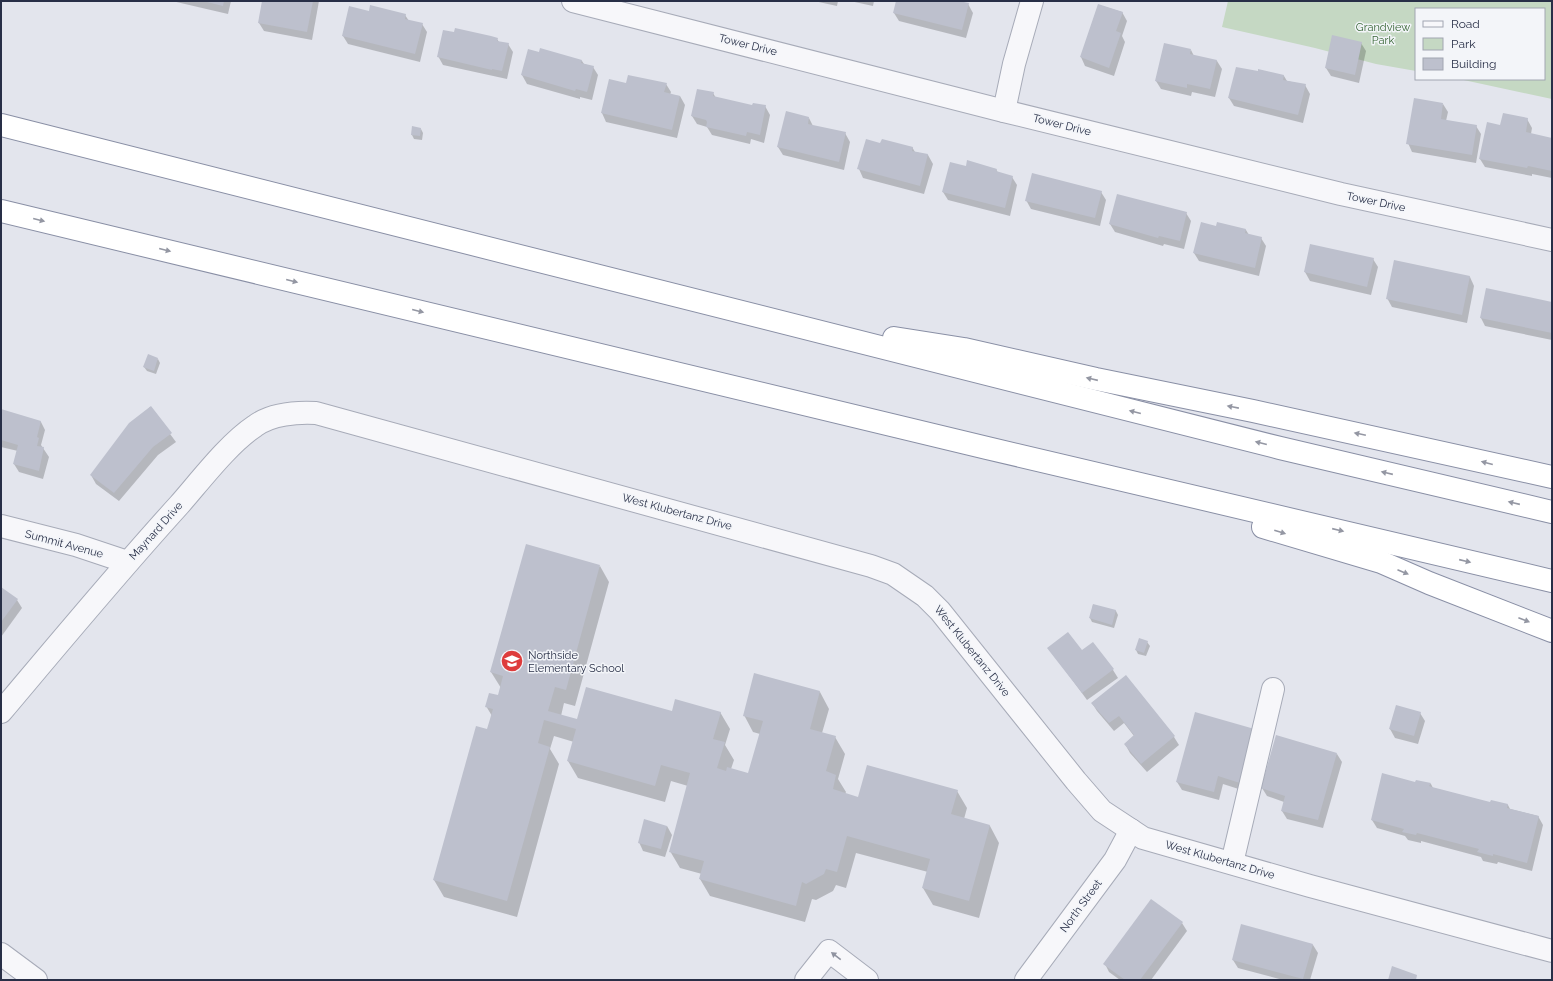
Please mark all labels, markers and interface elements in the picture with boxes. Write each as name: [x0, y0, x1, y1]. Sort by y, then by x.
legend: [1415, 8, 1545, 80]
text: Road: [1451, 17, 1480, 31]
park label: Grandview Park: [1356, 21, 1410, 47]
street label: Tower Drive: [717, 31, 779, 59]
text: Park: [1451, 37, 1476, 51]
text: Building: [1451, 57, 1497, 71]
street label: Tower Drive: [1031, 111, 1093, 139]
street label: Tower Drive: [1345, 189, 1407, 215]
one-way arrow: [33, 217, 45, 223]
one-way arrow: [159, 248, 171, 254]
one-way arrow: [285, 278, 298, 284]
one-way arrow: [412, 309, 424, 315]
one-way arrow: [1085, 375, 1098, 381]
one-way arrow: [1227, 404, 1239, 410]
one-way arrow: [1129, 408, 1141, 414]
one-way arrow: [1354, 431, 1366, 437]
one-way arrow: [1255, 440, 1267, 446]
one-way arrow: [1480, 459, 1493, 465]
one-way arrow: [1381, 470, 1394, 476]
street label: West Klubertanz Drive: [621, 491, 734, 533]
street label: Maynard Drive: [127, 499, 186, 563]
one-way arrow: [1508, 499, 1520, 505]
street label: Summit Avenue: [23, 527, 105, 561]
one-way arrow: [1332, 528, 1344, 534]
one-way arrow: [1274, 529, 1286, 535]
one-way arrow: [1458, 558, 1471, 564]
one-way arrow: [1398, 569, 1409, 575]
street label: West Klubertanz Drive: [931, 603, 1013, 700]
one-way arrow: [1519, 618, 1531, 624]
school or university icon: Northside Elementary School: [499, 648, 525, 674]
place label: Northside Elementary School: [528, 649, 624, 675]
street label: West Klubertanz Drive: [1164, 838, 1277, 882]
street label: North Street: [1057, 877, 1105, 935]
one-way arrow: [831, 952, 842, 961]

